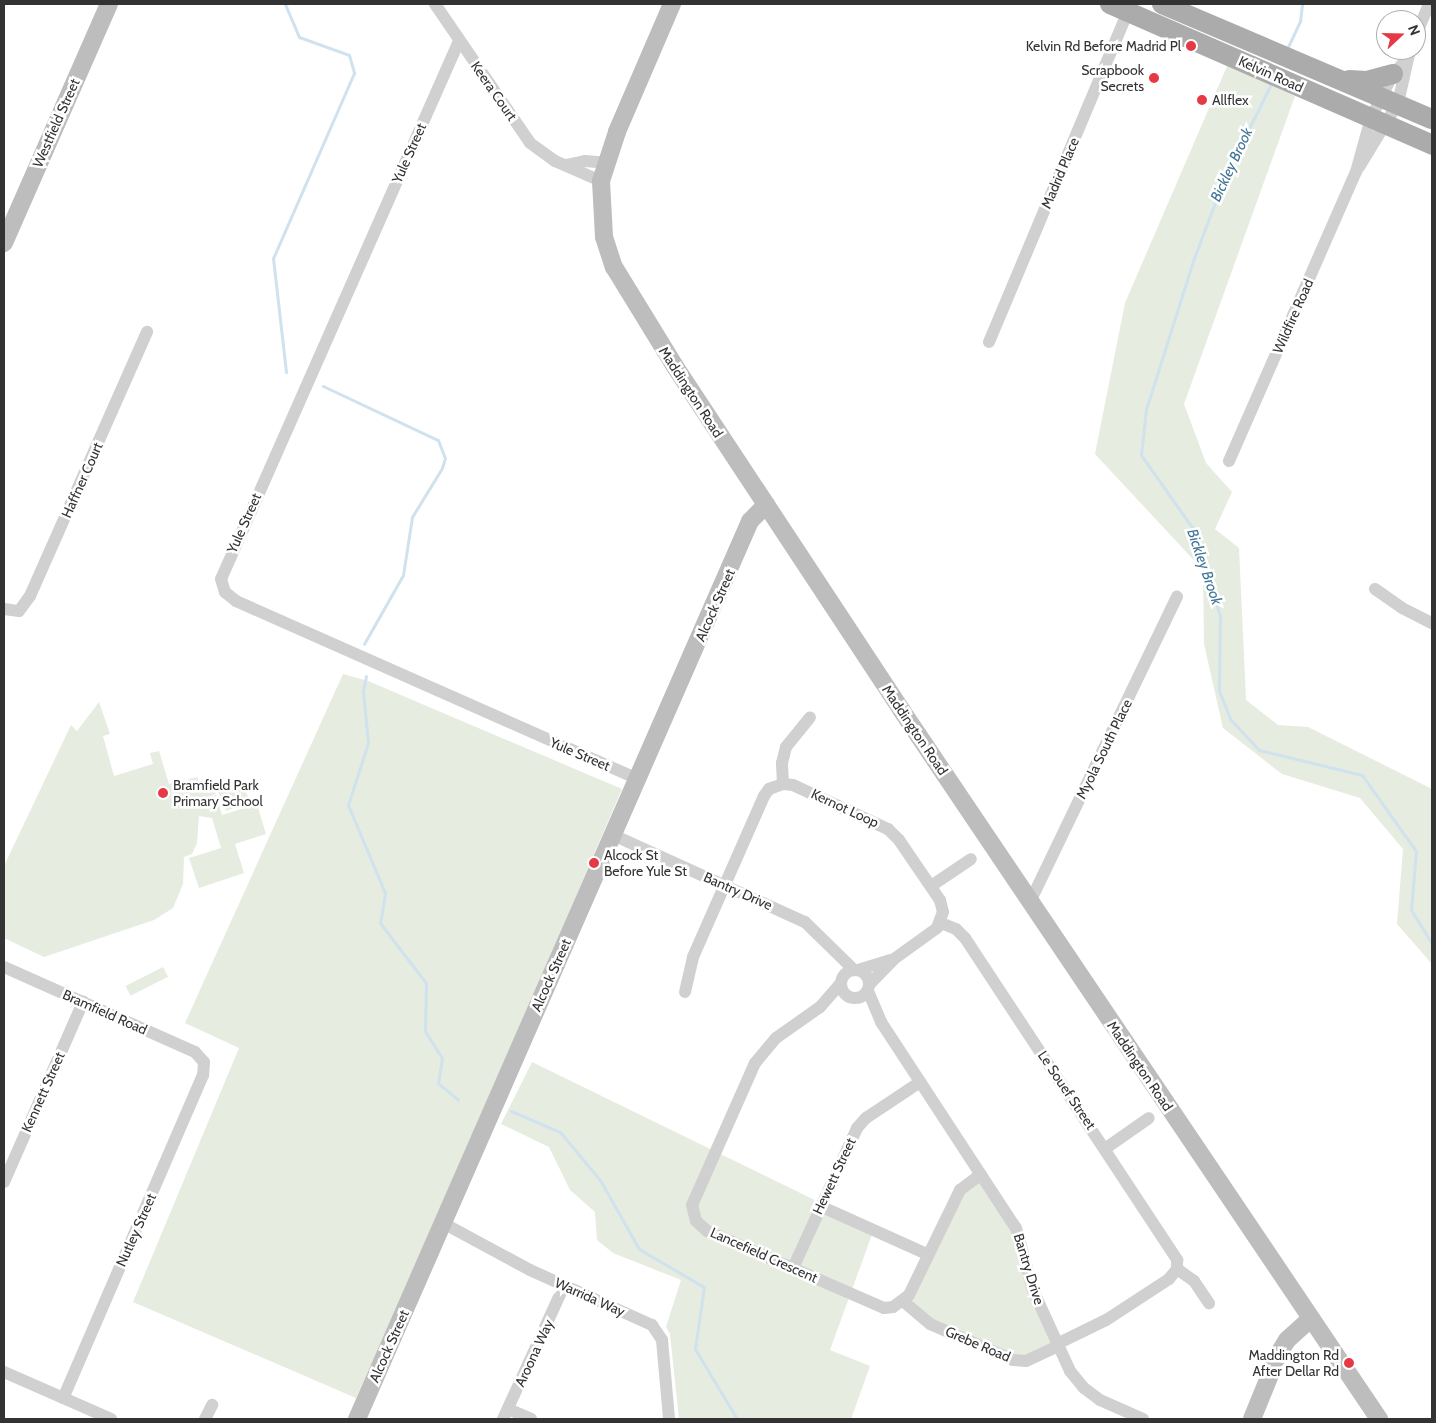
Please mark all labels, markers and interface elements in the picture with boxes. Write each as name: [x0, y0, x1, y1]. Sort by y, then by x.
north arrow: [1376, 10, 1426, 60]
text: N: [1404, 22, 1424, 38]
place label: Kelvin Rd Before Madrid Pl: [1026, 38, 1181, 54]
marker: Kelvin Rd Before Madrid Pl: [1185, 40, 1197, 52]
street label: Kelvin Road: [1236, 52, 1306, 96]
street label: Keera Court: [467, 58, 521, 124]
place label: Scrapbook Secrets: [1081, 62, 1144, 94]
marker: Scrapbook Secrets: [1148, 72, 1160, 84]
street label: Westfield Street: [29, 76, 83, 170]
place label: Allflex: [1212, 92, 1249, 108]
marker: Allflex: [1196, 94, 1208, 106]
street label: Yule Street: [388, 120, 430, 186]
water label: Bickley Brook: [1207, 125, 1257, 205]
street label: Madrid Place: [1038, 135, 1082, 211]
street label: Wildfire Road: [1269, 276, 1317, 356]
street label: Maddington Road: [655, 343, 727, 441]
street label: Haffner Court: [58, 440, 106, 520]
street label: Yule Street: [223, 490, 265, 556]
water label: Bickley Brook: [1183, 527, 1225, 607]
street label: Alcock Street: [692, 566, 738, 644]
street label: Maddington Road: [879, 682, 951, 778]
street label: Myola South Place: [1073, 696, 1135, 802]
street label: Yule Street: [547, 734, 613, 774]
place label: Bramfield Park Primary School: [173, 777, 263, 810]
street label: Kernot Loop: [809, 785, 881, 831]
marker: Bramfield Park Primary School: [157, 787, 169, 799]
place label: Alcock St Before Yule St: [604, 847, 687, 880]
marker: Alcock St Before Yule St: [588, 857, 600, 869]
street label: Bantry Drive: [701, 868, 775, 914]
street label: Alcock Street: [528, 936, 574, 1014]
street label: Bramfield Road: [60, 986, 150, 1038]
street label: Maddington Road: [1104, 1018, 1176, 1114]
street label: Le Souef Street: [1034, 1047, 1100, 1133]
street label: Kennett Street: [18, 1049, 68, 1135]
street label: Hewett Street: [809, 1135, 859, 1217]
street label: Nutley Street: [112, 1191, 160, 1269]
street label: Lancefield Crescent: [708, 1224, 820, 1286]
street label: Bantry Drive: [1010, 1231, 1048, 1307]
street label: Warrida Way: [552, 1274, 628, 1320]
street label: Alcock Street: [366, 1307, 412, 1385]
street label: Aroona Way: [511, 1317, 557, 1389]
street label: Grebe Road: [943, 1323, 1013, 1365]
place label: Maddington Rd After Dellar Rd: [1248, 1347, 1339, 1380]
marker: Maddington Rd After Dellar Rd: [1343, 1357, 1355, 1369]

